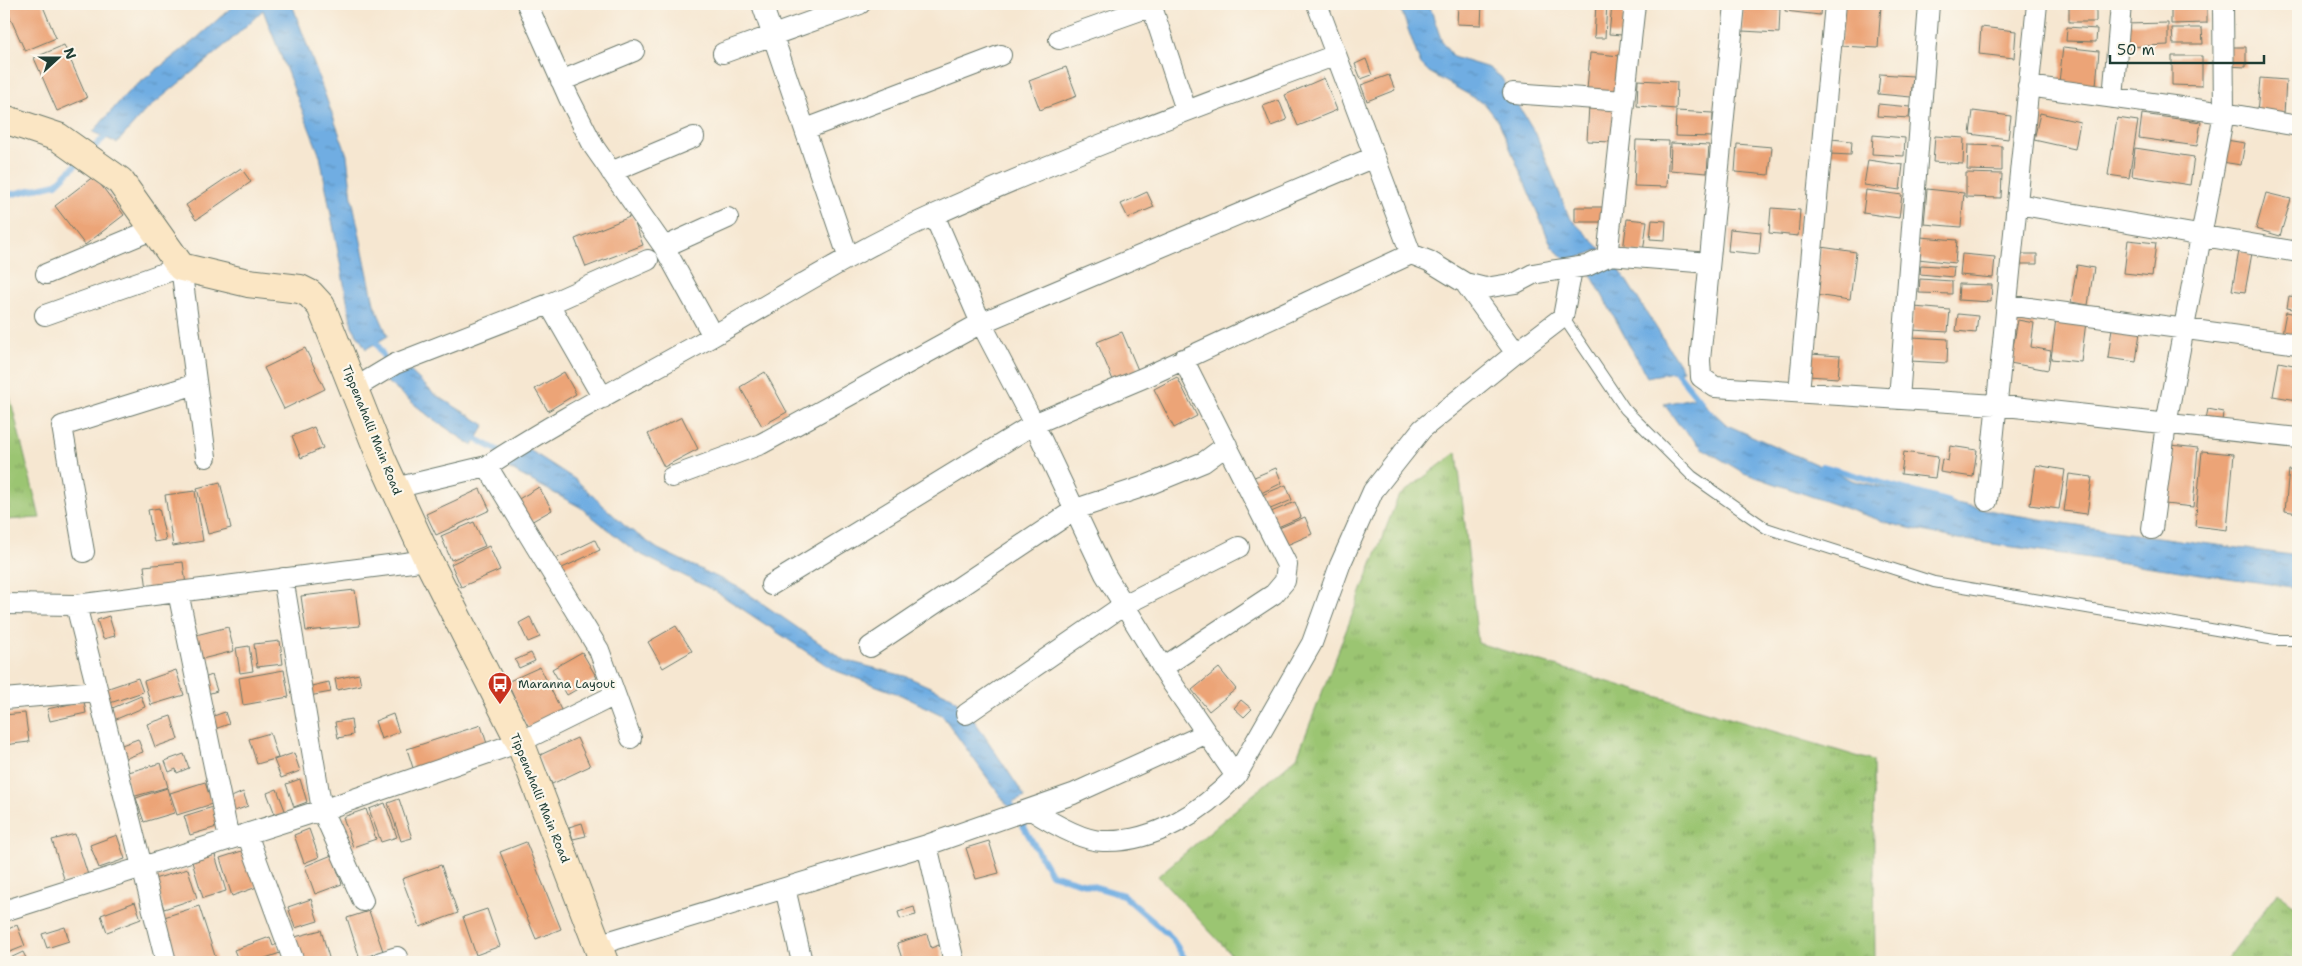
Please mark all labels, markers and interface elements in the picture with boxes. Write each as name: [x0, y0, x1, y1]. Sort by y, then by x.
north arrow: [32, 32, 82, 82]
scale bar: [2110, 32, 2263, 64]
text: 50 m: [2117, 40, 2155, 60]
text: N: [60, 45, 81, 62]
street label: Tippenahalli Main Road: [339, 363, 406, 498]
bus stop icon: Maranna Layout: [487, 671, 513, 705]
place label: Maranna Layout: [518, 676, 615, 692]
street label: Tippenahalli Main Road: [507, 731, 574, 866]

